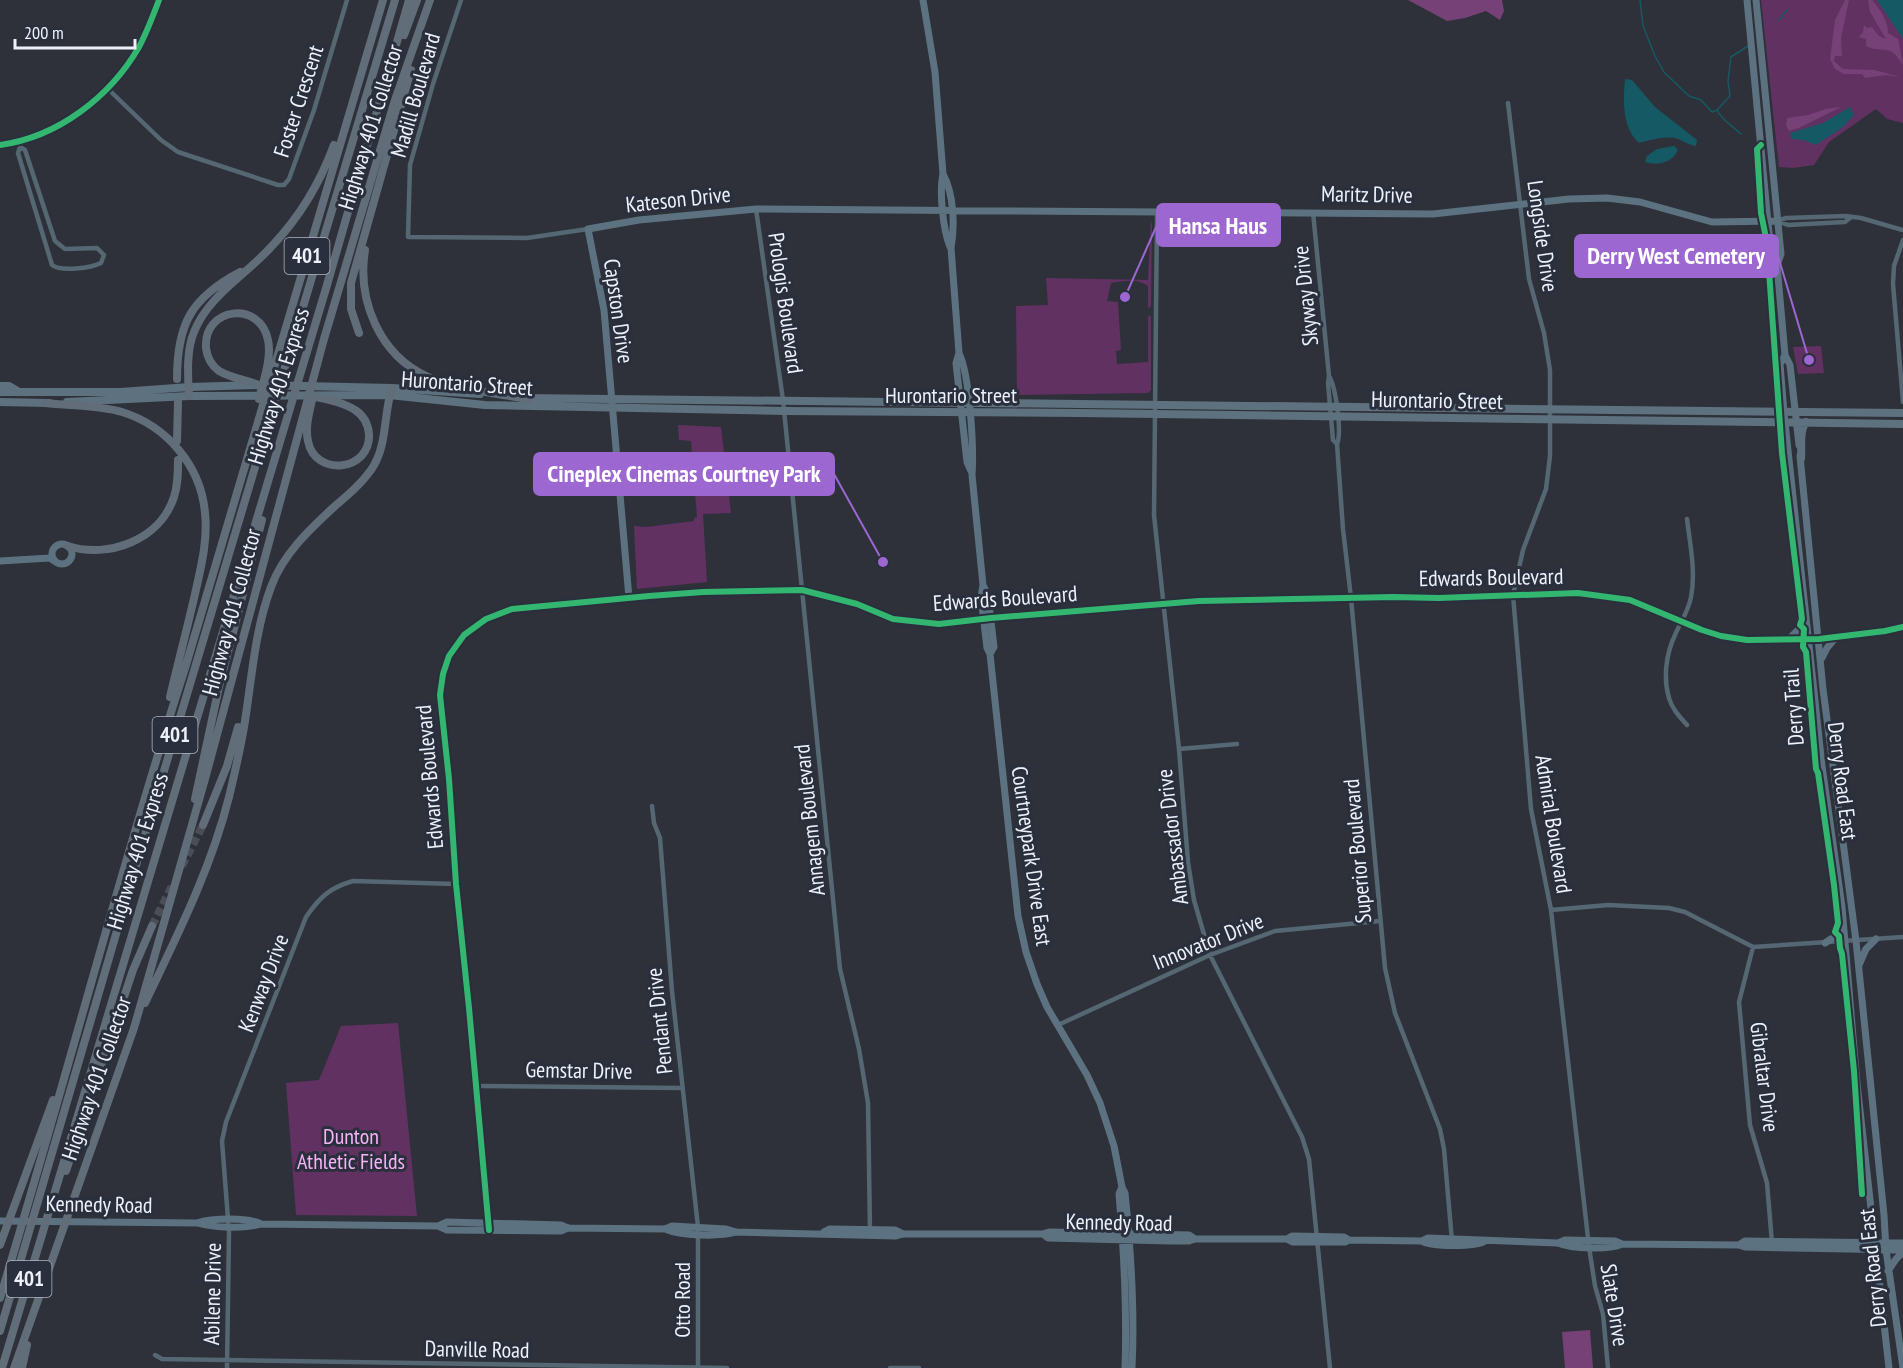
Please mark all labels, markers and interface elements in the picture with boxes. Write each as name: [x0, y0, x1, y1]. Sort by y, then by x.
scale bar: [15, 12, 135, 50]
text: 200 m: [24, 21, 64, 44]
street label: Madill Boulevard: [384, 30, 446, 160]
street label: Foster Crescent: [267, 41, 329, 161]
street label: Highway 401 Collector: [332, 41, 408, 213]
street label: Longside Drive: [1521, 178, 1565, 294]
street label: Maritz Drive: [1321, 179, 1413, 209]
street label: Kateson Drive: [624, 180, 732, 218]
callout: Hansa Haus: [1157, 204, 1280, 246]
text: Hansa Haus: [1169, 210, 1267, 241]
street label: Prologis Boulevard: [762, 231, 810, 375]
callout: Derry West Cemetery: [1575, 235, 1778, 277]
road number: 401: [284, 238, 330, 274]
text: Derry West Cemetery: [1587, 240, 1765, 271]
street label: Skyway Drive: [1286, 245, 1324, 347]
street label: Capston Drive: [598, 257, 640, 365]
street label: Highway 401 Express: [241, 304, 315, 468]
street label: Hurontario Street: [400, 364, 534, 402]
street label: Hurontario Street: [885, 381, 1017, 409]
street label: Hurontario Street: [1371, 385, 1503, 415]
callout: Cineplex Cinemas Courtney Park: [534, 453, 834, 495]
text: Cineplex Cinemas Courtney Park: [547, 458, 821, 489]
street label: Highway 401 Collector: [195, 526, 267, 698]
street label: Edwards Boulevard: [1418, 562, 1564, 592]
street label: Edwards Boulevard: [932, 579, 1078, 617]
street label: Derry Trail: [1776, 667, 1810, 746]
street label: Edwards Boulevard: [409, 704, 449, 850]
road number: 401: [152, 717, 198, 753]
street label: Derry Road East: [1822, 720, 1864, 842]
street label: Annagem Boulevard: [787, 743, 831, 897]
street label: Admiral Boulevard: [1529, 753, 1579, 895]
street label: Courtneypark Drive East: [1006, 764, 1058, 948]
street label: Ambassador Drive: [1150, 768, 1194, 906]
street label: Highway 401 Express: [100, 769, 174, 933]
street label: Superior Boulevard: [1337, 778, 1377, 924]
street label: Innovator Drive: [1148, 906, 1268, 976]
street label: Kenway Drive: [232, 930, 294, 1036]
street label: Pendant Drive: [639, 966, 679, 1076]
street label: Highway 401 Collector: [55, 992, 137, 1164]
street label: Gibraltar Drive: [1744, 1020, 1786, 1134]
street label: Gemstar Drive: [525, 1055, 633, 1085]
park label: Dunton Athletic Fields: [297, 1122, 405, 1175]
street label: Kennedy Road: [45, 1189, 153, 1219]
street label: Kennedy Road: [1065, 1207, 1173, 1237]
street label: Derry Road East: [1852, 1207, 1892, 1329]
street label: Abilene Drive: [197, 1243, 227, 1345]
road number: 401: [6, 1261, 51, 1297]
street label: Otto Road: [668, 1262, 696, 1338]
street label: Slate Drive: [1595, 1262, 1635, 1348]
street label: Danville Road: [424, 1334, 530, 1364]

